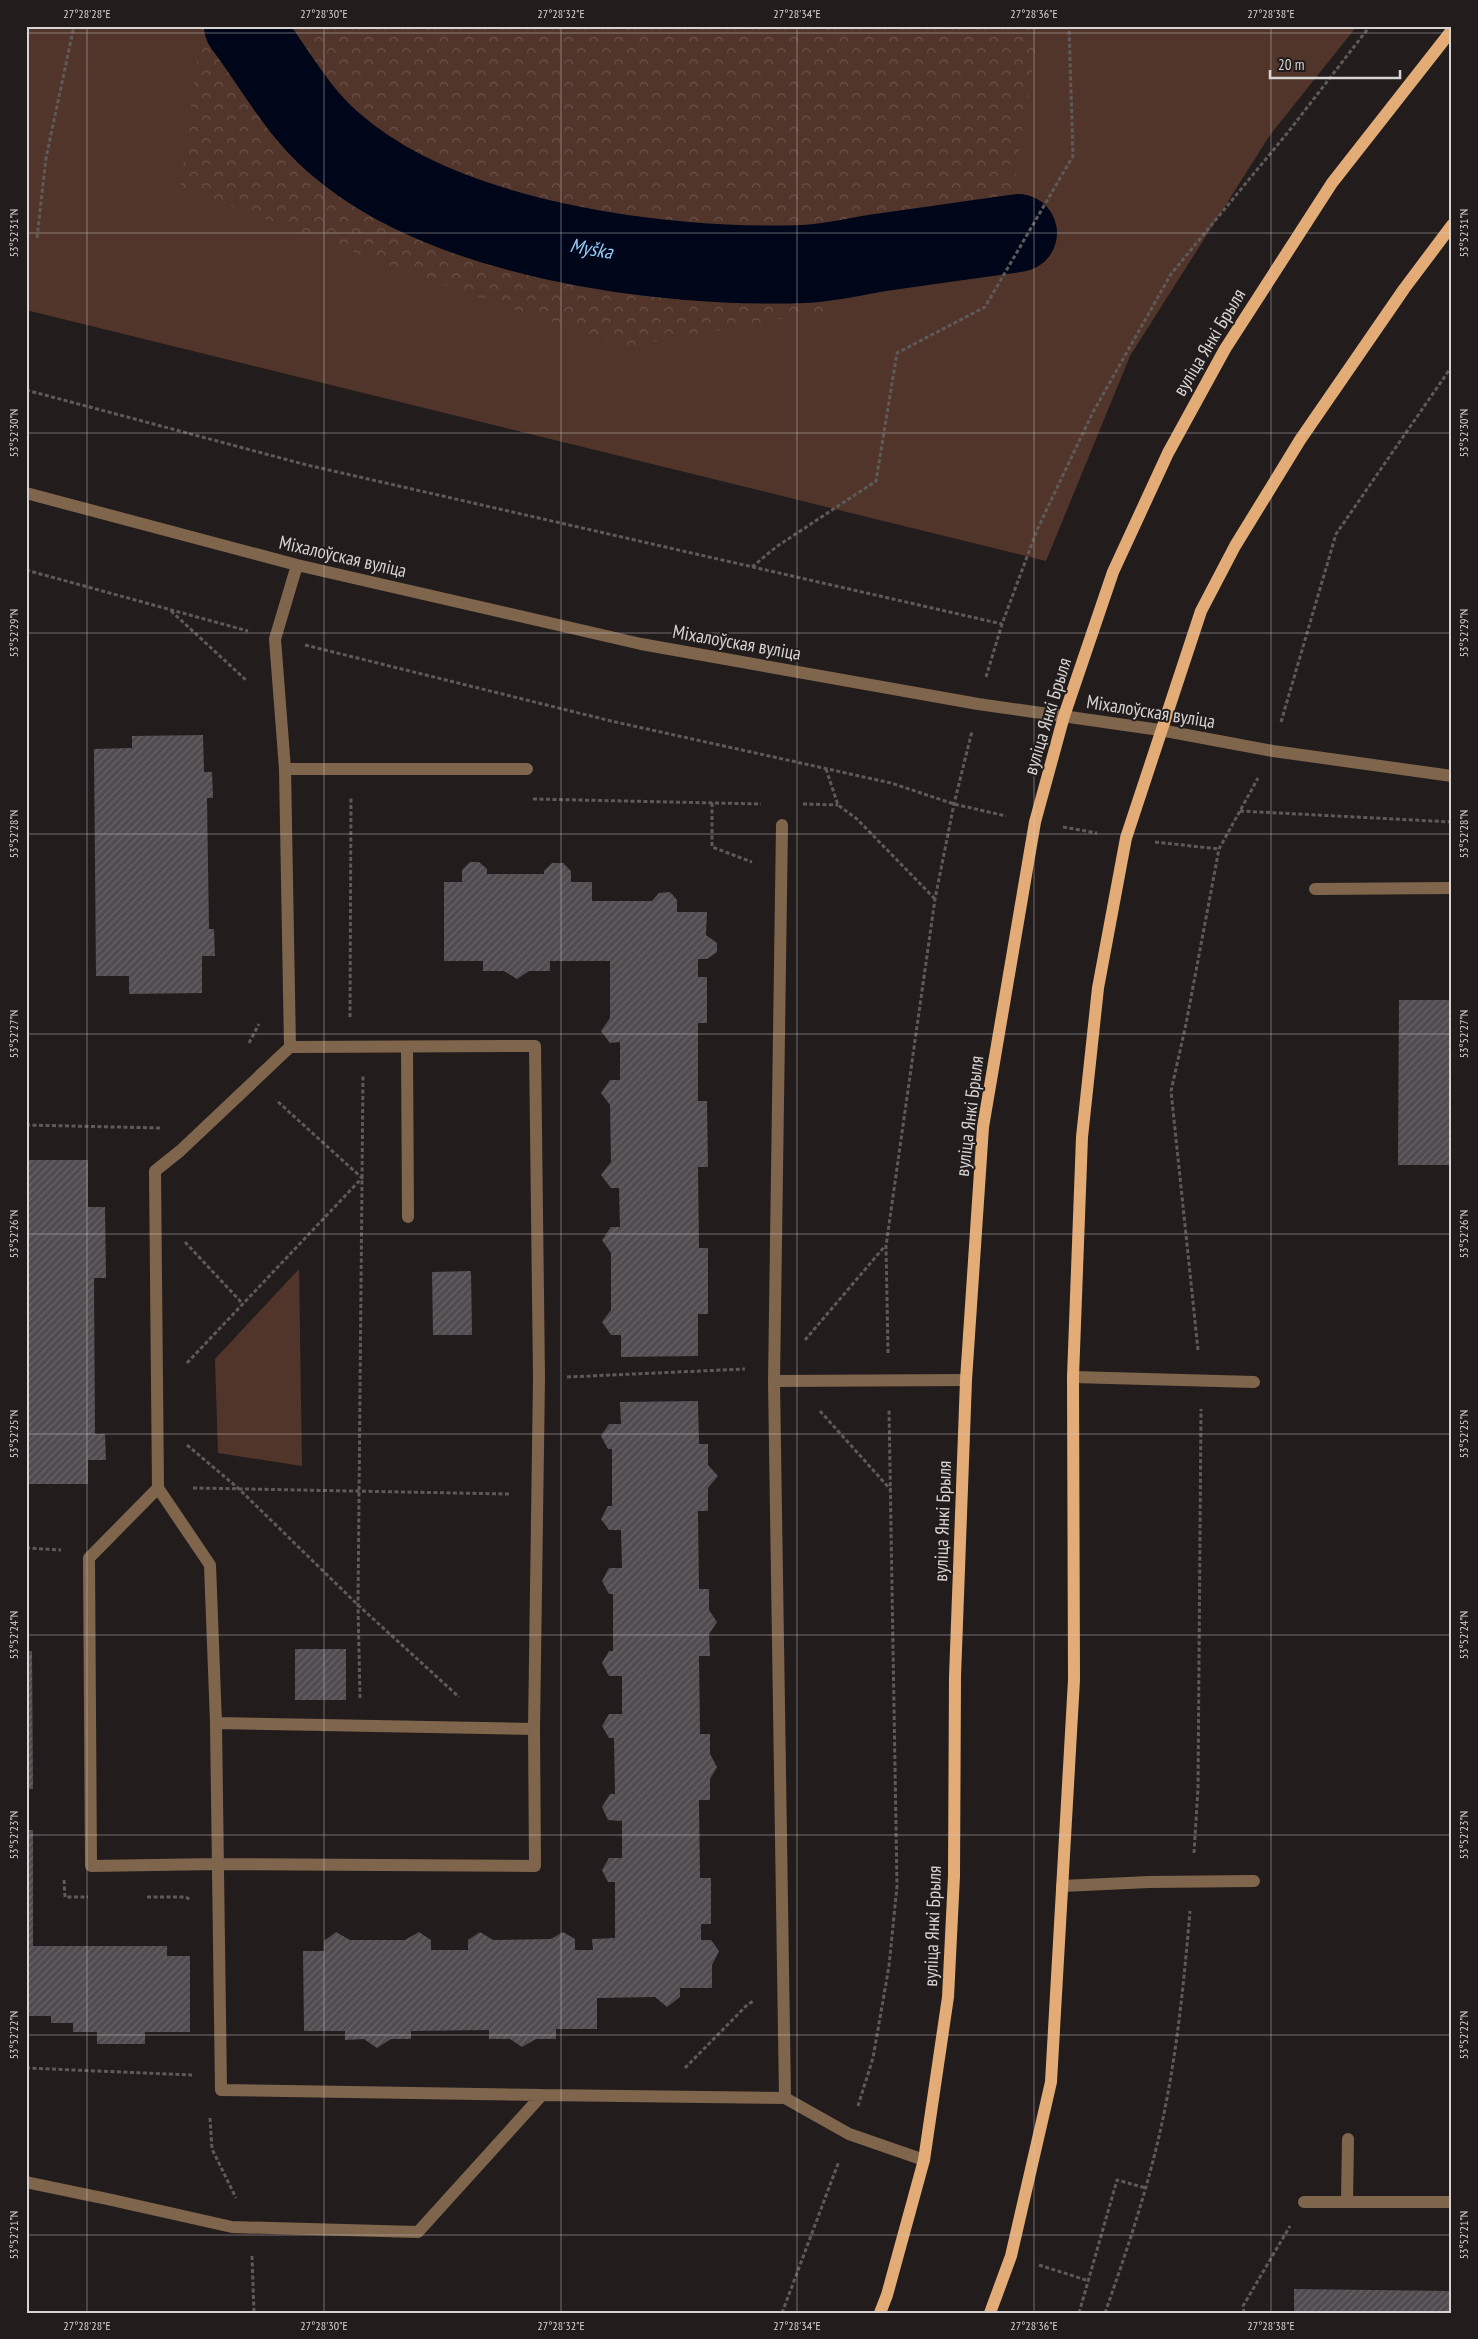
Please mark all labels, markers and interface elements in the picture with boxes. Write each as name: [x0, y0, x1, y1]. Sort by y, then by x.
text: 27°28'28"E: [63, 6, 111, 21]
text: 27°28'30"E: [300, 6, 348, 21]
text: 27°28'32"E: [537, 6, 585, 21]
text: 27°28'34"E: [773, 6, 821, 21]
text: 27°28'36"E: [1010, 6, 1058, 21]
text: 27°28'38"E: [1247, 6, 1295, 21]
scale bar: [1270, 48, 1400, 80]
text: 20 m: [1278, 55, 1304, 74]
text: 53°52'31"N: [6, 209, 21, 257]
text: 53°52'31"N: [1456, 209, 1471, 257]
water label: Муška: [568, 232, 616, 265]
street label: вуліца Янкі Брыля: [1168, 284, 1250, 400]
text: 53°52'30"N: [6, 409, 21, 457]
text: 53°52'30"N: [1456, 409, 1471, 457]
street label: Міхалоўская вуліца: [277, 530, 409, 582]
text: 53°52'29"N: [6, 609, 21, 657]
text: 53°52'29"N: [1456, 609, 1471, 657]
street label: Міхалоўская вуліца: [671, 619, 803, 665]
street label: вуліца Янкі Брыля: [1018, 655, 1076, 777]
street label: Міхалоўская вуліца: [1085, 689, 1217, 733]
text: 53°52'28"N: [6, 810, 21, 858]
text: 53°52'28"N: [1456, 810, 1471, 858]
text: 53°52'27"N: [6, 1010, 21, 1058]
text: 53°52'27"N: [1456, 1010, 1471, 1058]
street label: вуліца Янкі Брыля: [950, 1054, 988, 1178]
text: 53°52'26"N: [6, 1210, 21, 1258]
text: 53°52'26"N: [1456, 1210, 1471, 1258]
text: 53°52'25"N: [6, 1410, 21, 1458]
text: 53°52'25"N: [1456, 1410, 1471, 1458]
street label: вуліца Янкі Брыля: [928, 1460, 956, 1582]
text: 53°52'24"N: [6, 1611, 21, 1659]
text: 53°52'24"N: [1456, 1611, 1471, 1659]
text: 53°52'23"N: [6, 1811, 21, 1859]
text: 53°52'23"N: [1456, 1811, 1471, 1859]
street label: вуліца Янкі Брыля: [918, 1865, 946, 1987]
text: 53°52'22"N: [6, 2011, 21, 2059]
text: 53°52'22"N: [1456, 2011, 1471, 2059]
text: 53°52'21"N: [6, 2211, 21, 2259]
text: 53°52'21"N: [1456, 2211, 1471, 2259]
text: 27°28'28"E: [63, 2318, 111, 2333]
text: 27°28'30"E: [300, 2318, 348, 2333]
text: 27°28'32"E: [537, 2318, 585, 2333]
text: 27°28'34"E: [773, 2318, 821, 2333]
text: 27°28'36"E: [1010, 2318, 1058, 2333]
text: 27°28'38"E: [1247, 2318, 1295, 2333]

